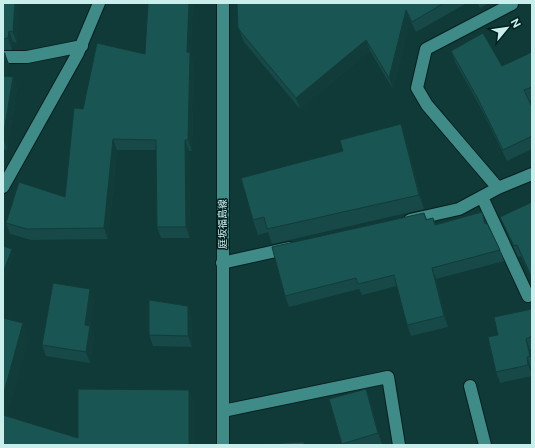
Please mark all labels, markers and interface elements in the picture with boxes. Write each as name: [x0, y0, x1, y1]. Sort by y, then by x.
north arrow: [487, 8, 527, 48]
text: N: [508, 16, 523, 30]
street label: 庭坂福島線: [216, 199, 228, 249]

